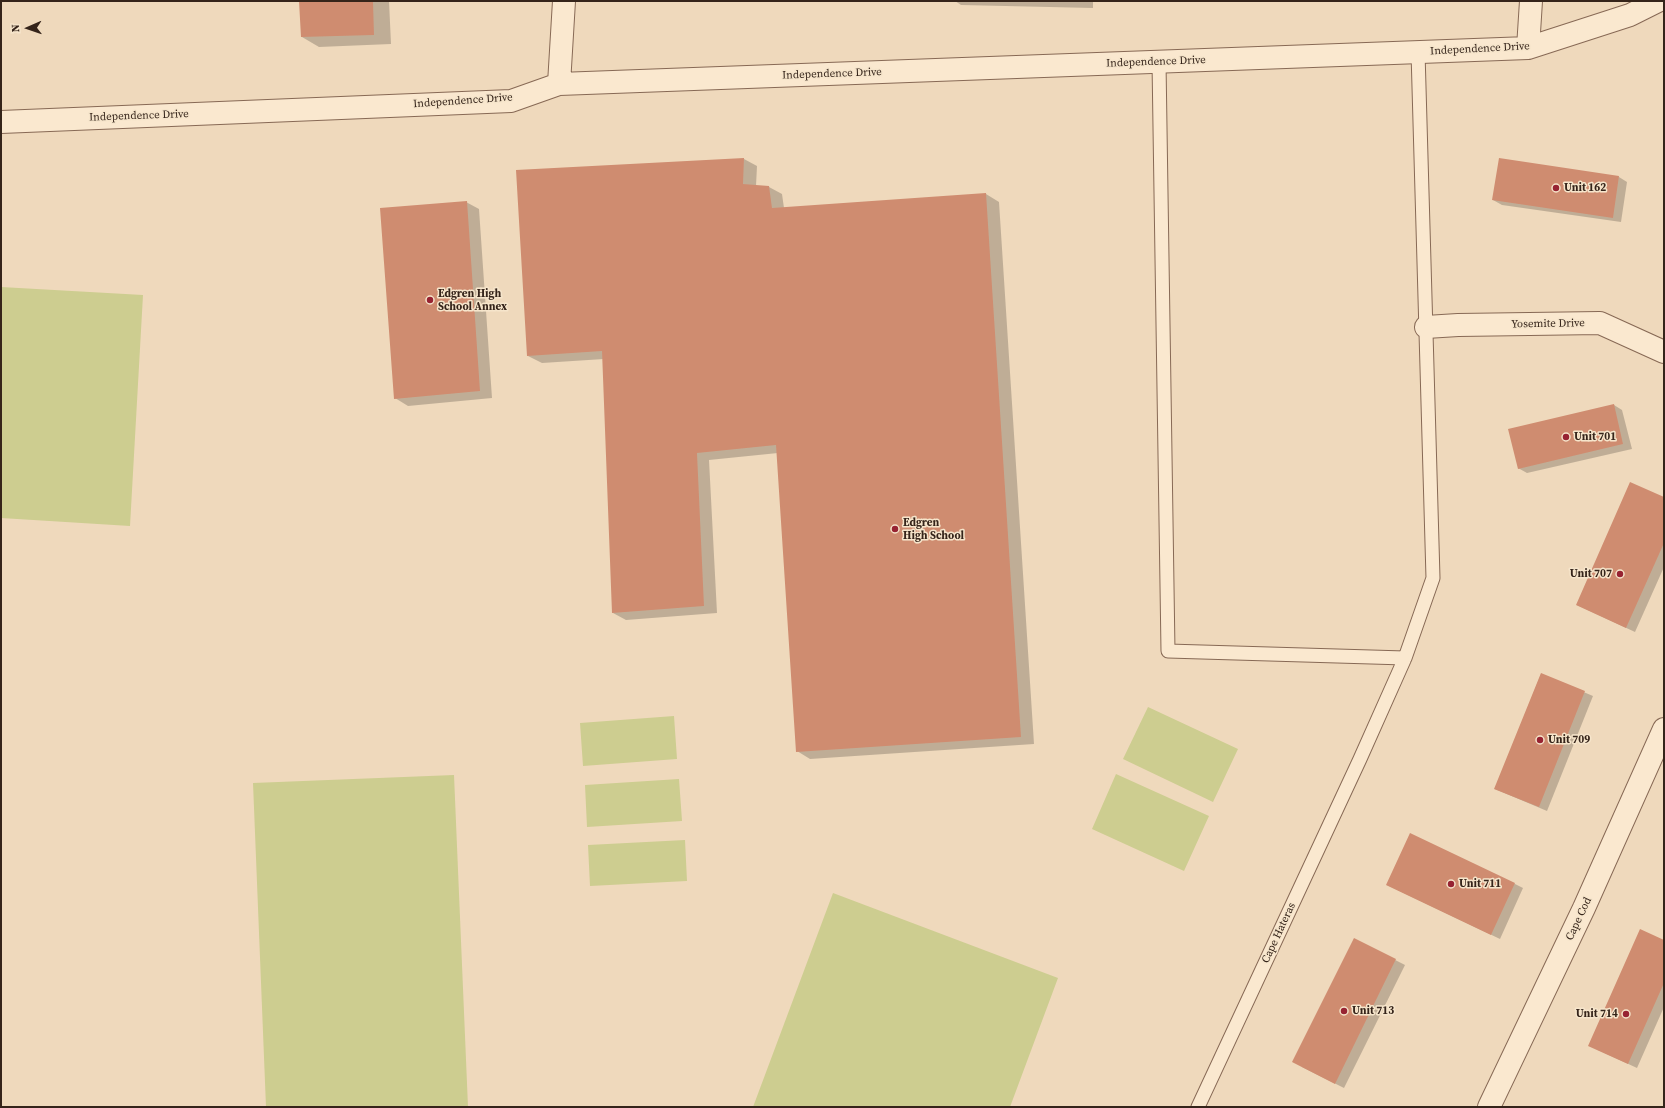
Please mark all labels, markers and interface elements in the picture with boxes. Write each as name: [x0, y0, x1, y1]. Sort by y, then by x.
north arrow: [8, 8, 48, 48]
text: N: [8, 24, 23, 33]
street label: Independence Drive: [1430, 40, 1530, 58]
street label: Independence Drive: [1106, 54, 1206, 70]
street label: Independence Drive: [782, 66, 882, 82]
street label: Independence Drive: [413, 91, 513, 111]
street label: Independence Drive: [89, 108, 189, 124]
place label: Unit 162: [1564, 181, 1606, 195]
marker: Unit 162: [1551, 183, 1561, 193]
place label: Edgren High School Annex: [438, 287, 507, 313]
marker: Edgren High School Annex: [425, 295, 435, 305]
street label: Yosemite Drive: [1511, 317, 1585, 331]
place label: Unit 701: [1574, 430, 1616, 444]
marker: Unit 701: [1561, 432, 1571, 442]
place label: Edgren High School: [903, 516, 964, 542]
marker: Edgren High School: [890, 524, 900, 534]
place label: Unit 707: [1570, 567, 1612, 581]
marker: Unit 707: [1615, 569, 1625, 579]
place label: Unit 709: [1548, 733, 1590, 747]
marker: Unit 709: [1535, 735, 1545, 745]
place label: Unit 711: [1459, 877, 1501, 891]
marker: Unit 711: [1446, 879, 1456, 889]
street label: Cape Cod: [1563, 895, 1595, 943]
street label: Cape Hateras: [1259, 901, 1299, 965]
place label: Unit 713: [1352, 1004, 1394, 1018]
marker: Unit 713: [1339, 1006, 1349, 1016]
place label: Unit 714: [1576, 1007, 1618, 1021]
marker: Unit 714: [1621, 1009, 1631, 1019]

